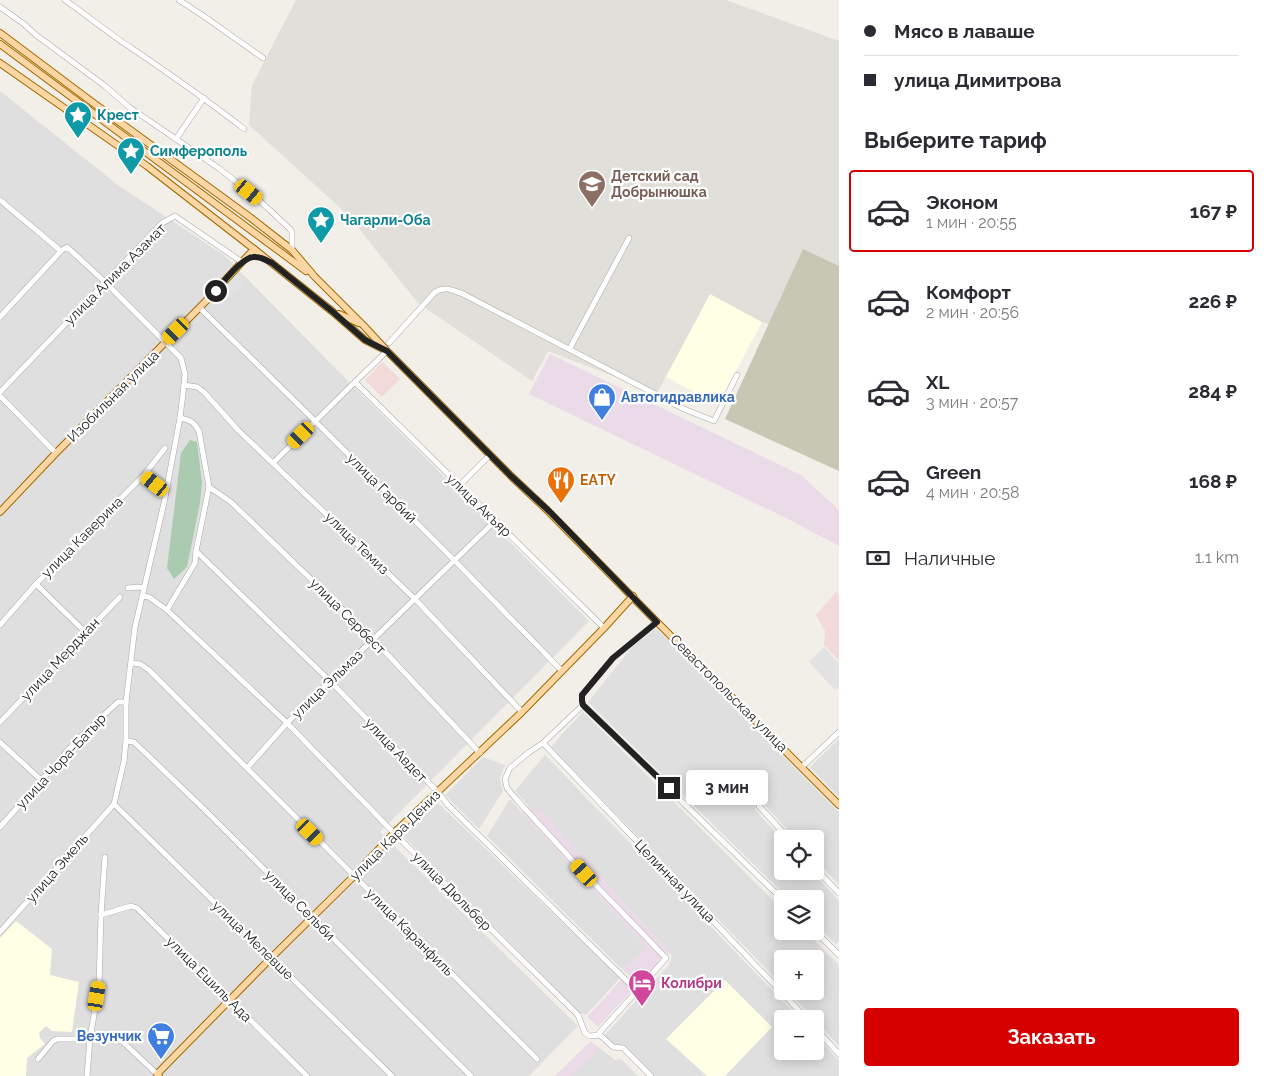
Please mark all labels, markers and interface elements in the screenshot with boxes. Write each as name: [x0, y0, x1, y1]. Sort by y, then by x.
text: Мясо в лаваше: [894, 20, 1035, 42]
text: улица Димитрова: [894, 69, 1061, 91]
place icon: Крест: [63, 100, 93, 139]
place label: Крест: [97, 107, 139, 123]
text: Выберите тариф: [864, 127, 1047, 153]
place icon: Симферополь: [116, 136, 146, 175]
place label: Симферополь: [150, 143, 248, 159]
place label: Детский сад Добрынюшка: [611, 168, 707, 200]
school or university icon: Детский сад Добрынюшка: [577, 169, 607, 208]
car: [232, 177, 265, 207]
icon: car: [866, 189, 911, 234]
text: Эконом: [926, 191, 998, 213]
text: 167 ₽: [1190, 200, 1237, 222]
place icon: Чагарли-Оба: [306, 205, 336, 244]
place label: Чагарли-Оба: [340, 212, 430, 228]
text: 1 мин · 20:55: [926, 213, 1017, 232]
street label: улица Алима Азамат: [61, 220, 169, 328]
icon: car: [866, 279, 911, 324]
route start: [205, 280, 227, 302]
text: Комфорт: [926, 281, 1011, 303]
text: 226 ₽: [1188, 290, 1237, 312]
text: 2 мин · 20:56: [926, 303, 1019, 322]
car: [160, 315, 191, 347]
street label: Изобильная улица: [64, 347, 162, 445]
icon: car: [866, 369, 911, 414]
text: XL: [926, 371, 949, 393]
text: 284 ₽: [1188, 380, 1237, 402]
shop icon: Автогидравлика: [587, 382, 617, 421]
place label: Автогидравлика: [621, 389, 735, 405]
text: 3 мин · 20:57: [926, 393, 1018, 412]
car: [285, 419, 316, 451]
street label: улица Гарбий: [344, 450, 420, 526]
icon: car: [866, 459, 911, 504]
text: Green: [926, 461, 981, 483]
restaurant icon: EАTY: [546, 465, 576, 504]
car: [138, 469, 171, 499]
street label: улица Акъяр: [443, 470, 515, 540]
text: 168 ₽: [1189, 470, 1237, 492]
place label: EАTY: [580, 472, 616, 488]
text: 4 мин · 20:58: [926, 483, 1019, 502]
street label: улица Каверина: [38, 493, 126, 581]
street label: улица Темиз: [322, 509, 392, 577]
icon: cash: [864, 544, 892, 572]
text: Наличные: [904, 547, 995, 569]
text: 1.1 km: [1195, 548, 1239, 567]
street label: улица Сербест: [307, 575, 389, 657]
street label: улица Мерджан: [18, 614, 102, 704]
street label: Севастопольская улица: [667, 631, 791, 755]
street label: улица Эльмаз: [288, 646, 366, 722]
street label: улица Чора-Батыр: [13, 710, 109, 812]
street label: улица Авдет: [362, 715, 431, 786]
callout: 3 мин: [686, 770, 769, 806]
route end: [658, 777, 680, 799]
text: 3 мин: [705, 778, 749, 797]
street label: улица Кара Дениз: [347, 787, 443, 883]
car: [294, 816, 325, 848]
street label: улица Эмель: [23, 830, 91, 906]
map controls: [774, 830, 824, 1060]
button: locate: [774, 830, 824, 880]
street label: Целинная улица: [631, 836, 719, 926]
street label: улица Дюльбер: [409, 848, 495, 934]
car: [568, 857, 599, 889]
street label: улица Сельби: [262, 867, 338, 943]
street label: улица Каранфиль: [363, 885, 457, 979]
button: layers: [774, 890, 824, 940]
street label: улица Мелевше: [209, 897, 297, 983]
street label: улица Ешиль Ада: [163, 933, 255, 1025]
button: +: [774, 950, 824, 1000]
hotel icon: Колибри: [627, 968, 657, 1007]
place label: Колибри: [661, 975, 722, 991]
car: [87, 980, 106, 1012]
button: Заказать: [864, 1008, 1239, 1066]
button: −: [774, 1010, 824, 1060]
supermarket icon: Везунчик: [146, 1021, 176, 1060]
place label: Везунчик: [77, 1028, 142, 1044]

